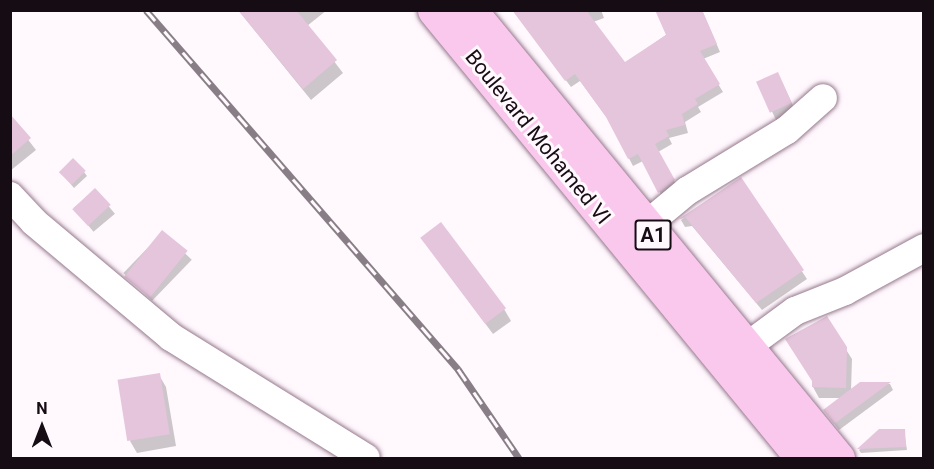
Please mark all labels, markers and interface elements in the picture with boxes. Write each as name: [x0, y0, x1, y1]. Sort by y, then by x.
street label: Boulevard Mohamed VI: [460, 45, 616, 229]
road number: A1: [634, 218, 672, 252]
north arrow: [12, 397, 72, 457]
text: N: [36, 399, 48, 418]

